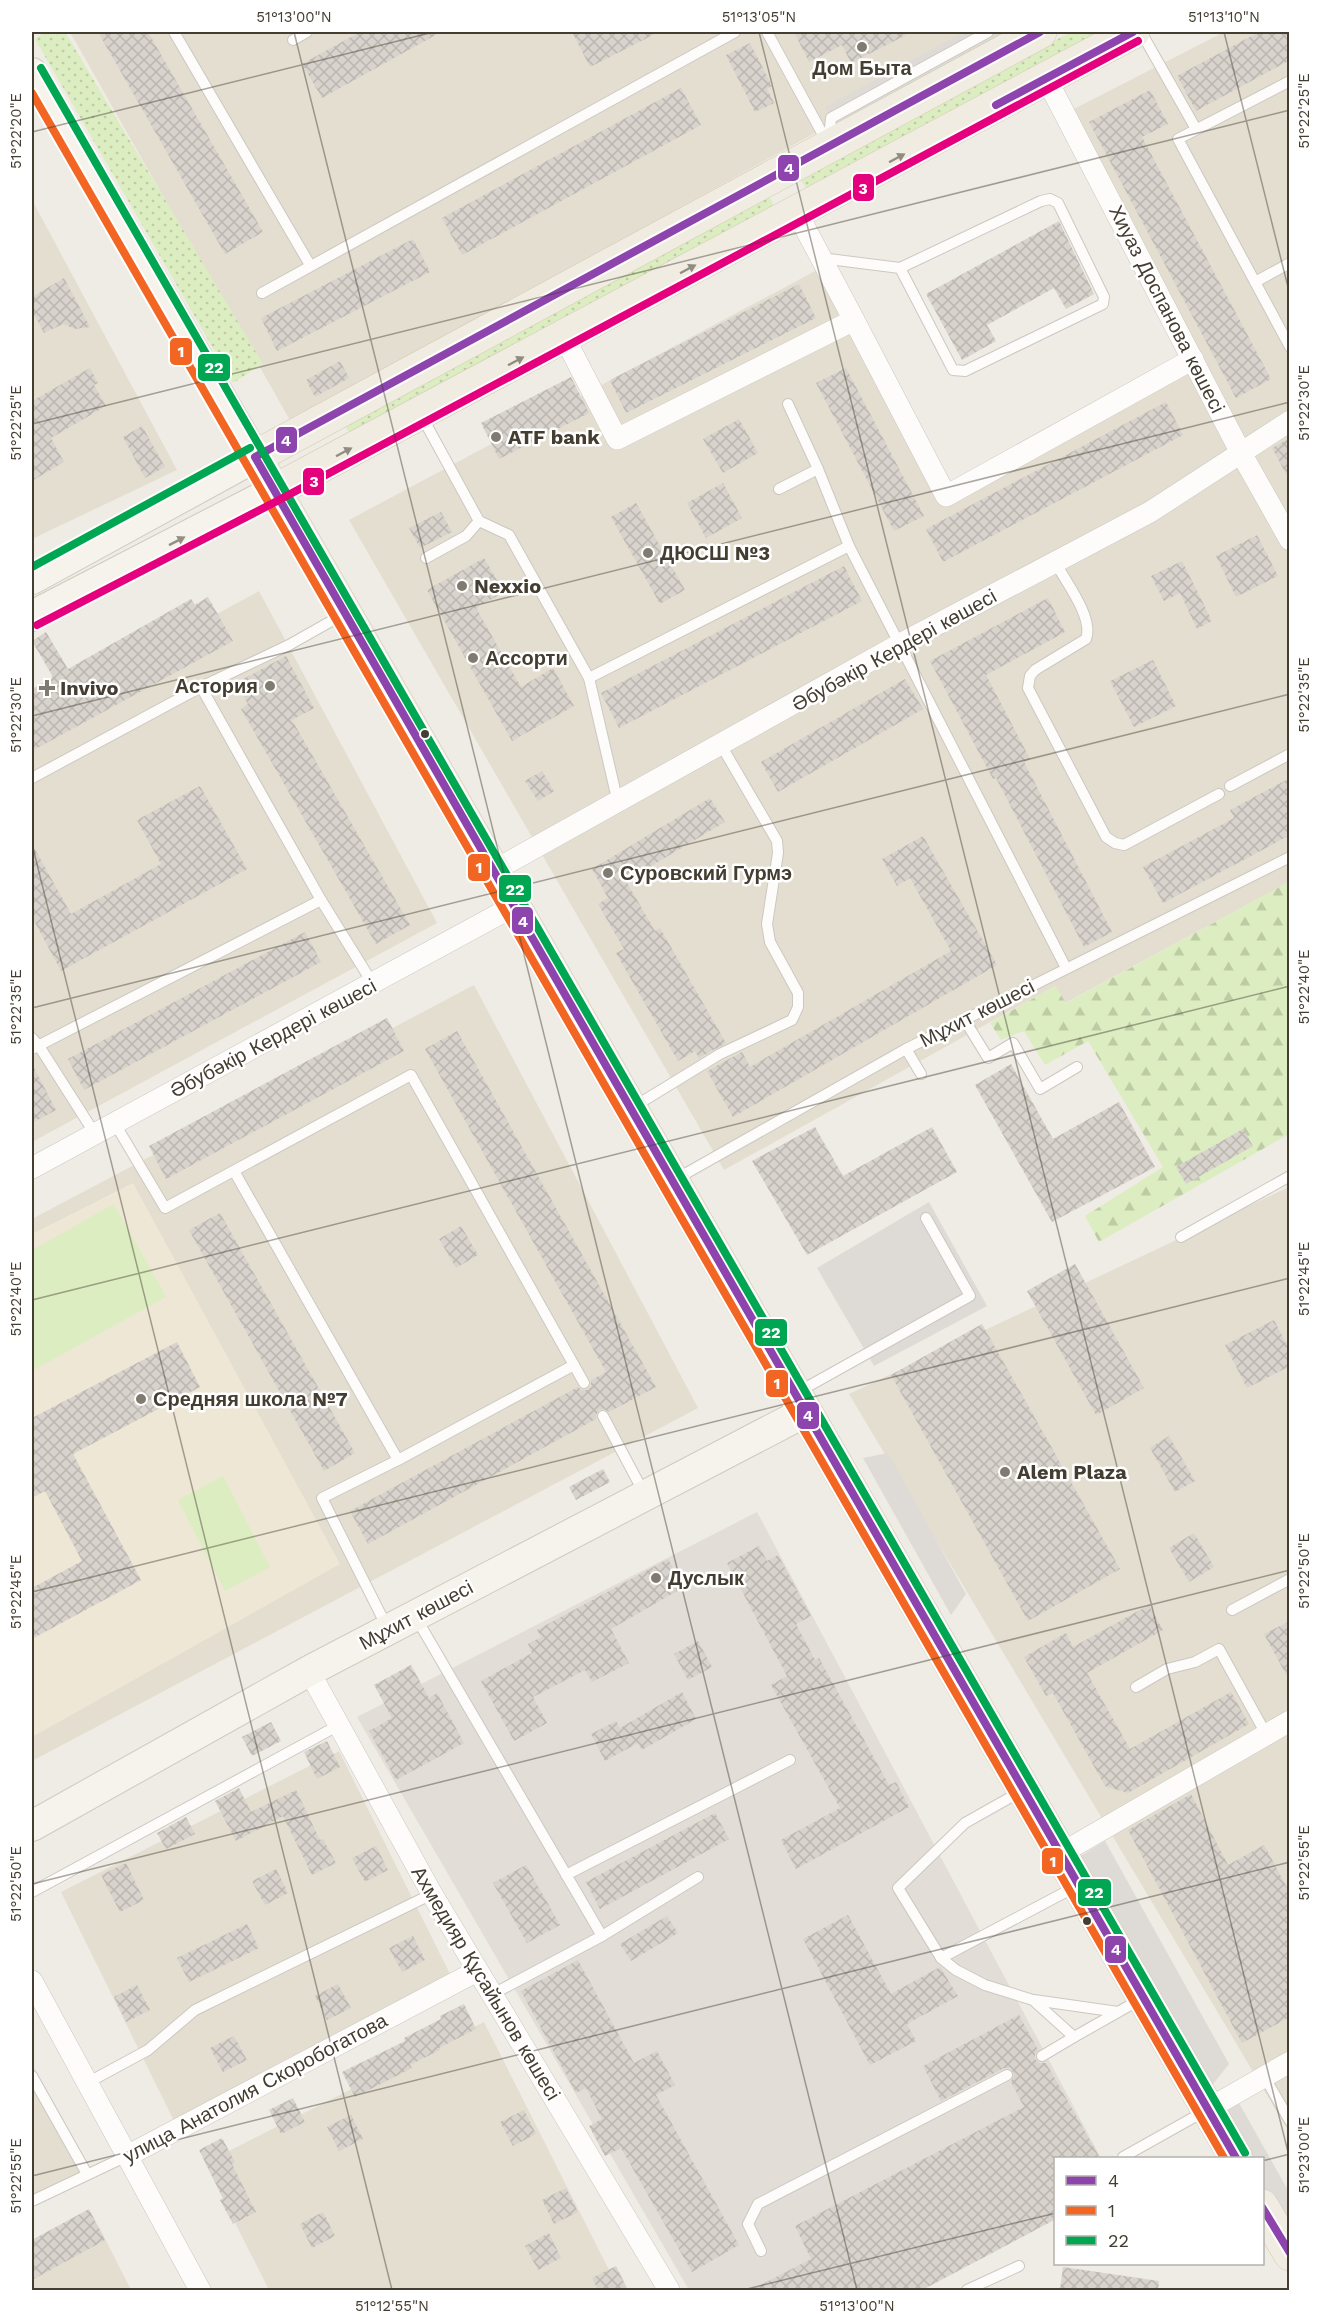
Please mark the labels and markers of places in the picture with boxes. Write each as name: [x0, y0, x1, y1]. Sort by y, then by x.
marker: Дом Быта: [855, 40, 869, 54]
place label: Дом Быта: [812, 56, 913, 80]
place label: ATF bank: [508, 425, 600, 449]
marker: ATF bank: [489, 430, 503, 444]
place label: ДЮСШ №3: [660, 541, 770, 565]
marker: ДЮСШ №3: [641, 546, 655, 560]
place label: Nexxio: [474, 574, 541, 598]
marker: Nexxio: [455, 579, 469, 593]
place label: Ассорти: [485, 646, 568, 670]
marker: Ассорти: [466, 651, 480, 665]
place label: Астория: [175, 674, 258, 698]
place label: Invivo: [60, 676, 119, 700]
marker: Invivo: [38, 679, 56, 697]
marker: Астория: [263, 679, 277, 693]
unlabelled marker: [419, 728, 431, 740]
place label: Суровский Гурмэ: [620, 861, 792, 885]
marker: Суровский Гурмэ: [601, 866, 615, 880]
place label: Средняя школа №7: [153, 1387, 348, 1411]
marker: Средняя школа №7: [134, 1392, 148, 1406]
place label: Alem Plaza: [1017, 1460, 1127, 1484]
marker: Alem Plaza: [998, 1465, 1012, 1479]
place label: Дуслык: [668, 1566, 745, 1590]
marker: Дуслык: [649, 1571, 663, 1585]
unlabelled marker: [1081, 1915, 1093, 1927]

